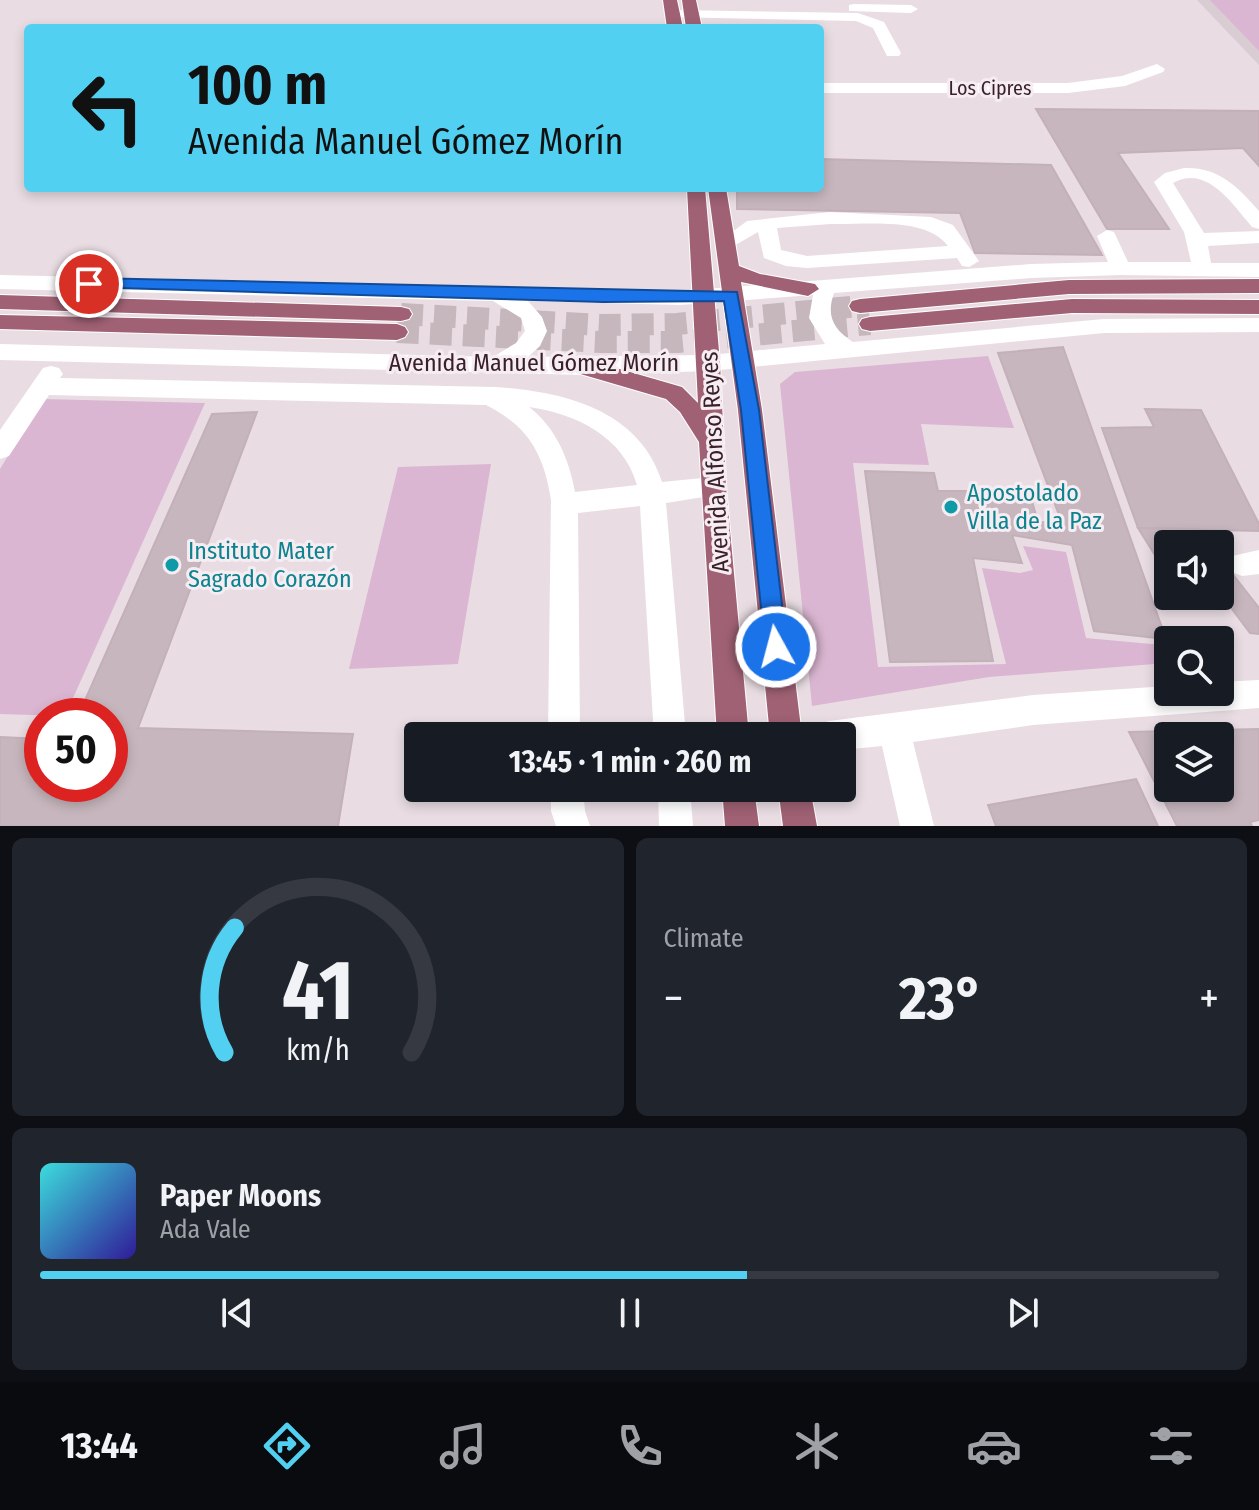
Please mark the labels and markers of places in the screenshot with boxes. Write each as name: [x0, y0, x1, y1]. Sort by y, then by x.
pin: [55, 250, 123, 318]
place label: Apostolado Villa de la Paz: [967, 479, 1102, 535]
marker: Apostolado Villa de la Paz: [942, 498, 960, 516]
place label: Instituto Mater Sagrado Corazón: [188, 537, 352, 593]
marker: Instituto Mater Sagrado Corazón: [163, 556, 181, 574]

